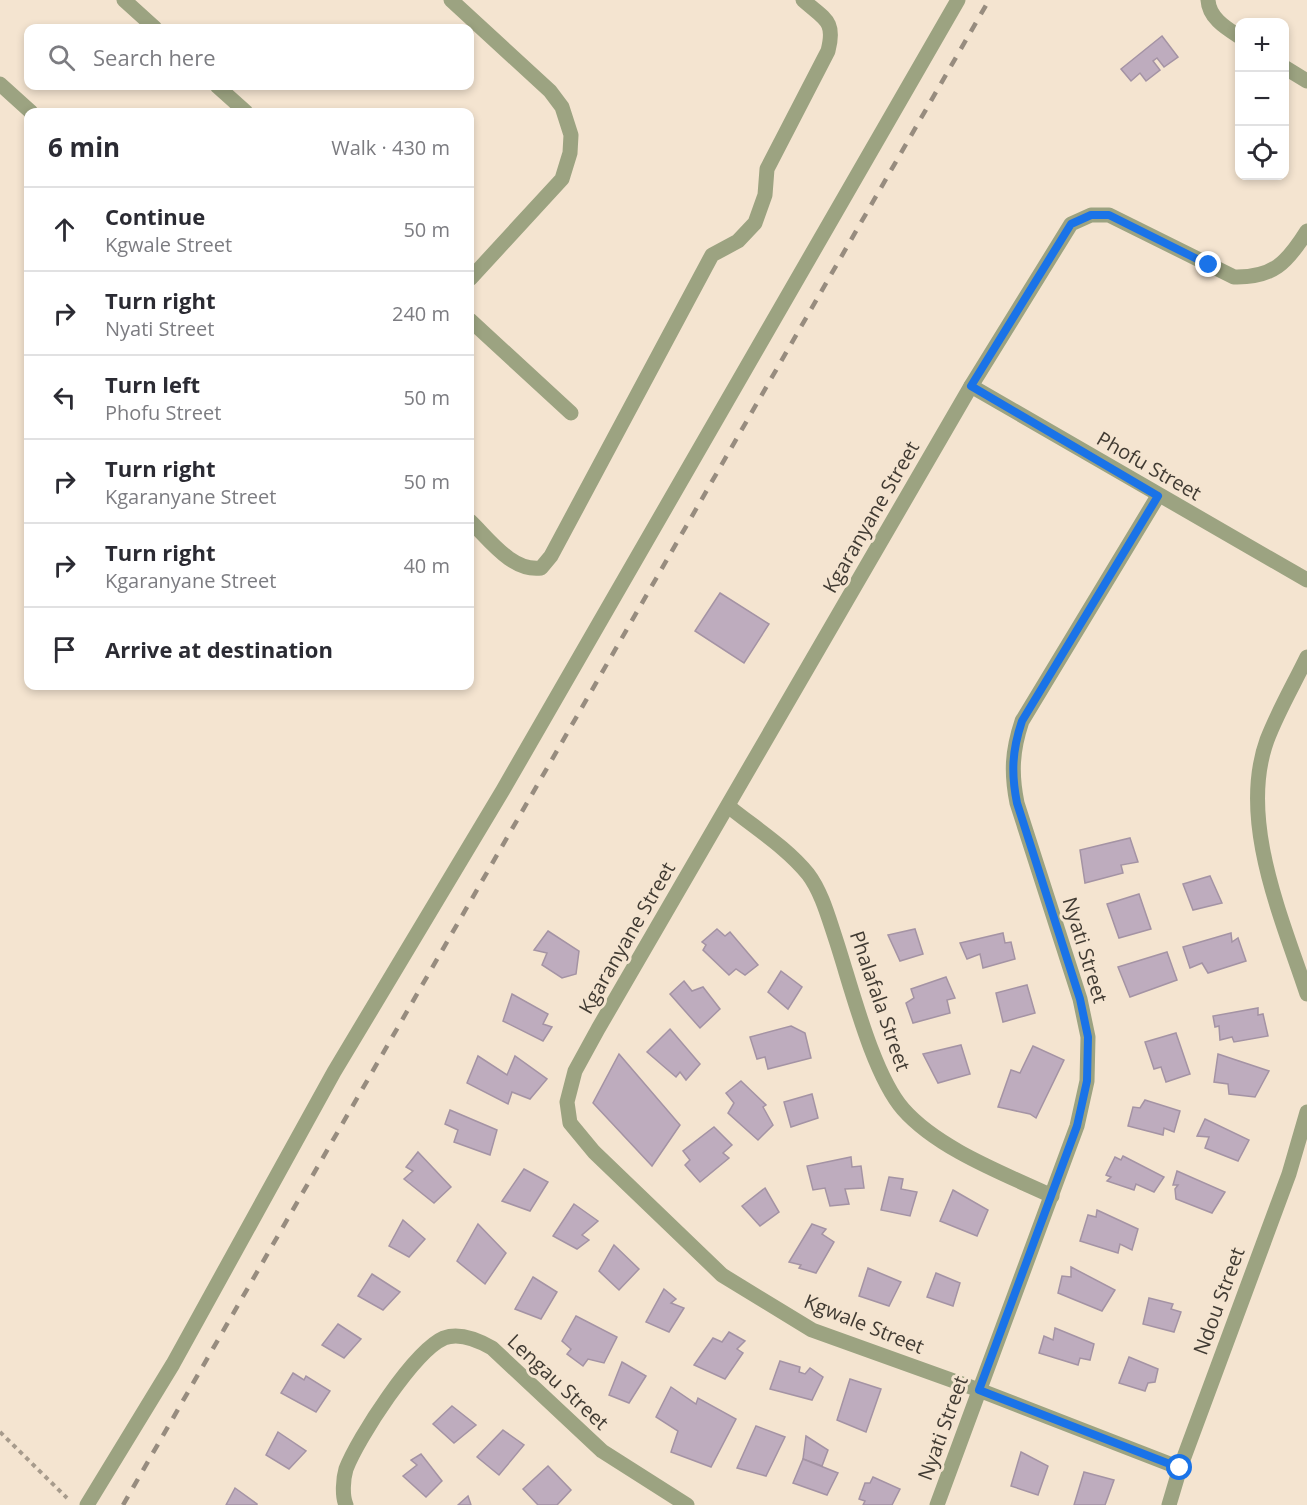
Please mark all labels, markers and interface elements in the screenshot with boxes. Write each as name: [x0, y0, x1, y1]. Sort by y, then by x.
map controls: [1235, 18, 1289, 180]
button: +: [1235, 18, 1289, 72]
search box: [24, 24, 474, 90]
icon: search: [45, 41, 78, 74]
text: Search here: [93, 42, 216, 72]
button: −: [1235, 72, 1289, 126]
button: locate: [1235, 126, 1289, 180]
text: 6 min: [48, 129, 120, 165]
text: Walk · 430 m: [331, 134, 450, 161]
text: Continue: [105, 201, 205, 231]
icon: ahead: [48, 213, 81, 246]
text: 50 m: [403, 216, 450, 243]
text: Kgwale Street: [105, 231, 232, 258]
route end: [1195, 251, 1221, 277]
text: Turn right: [105, 285, 216, 315]
icon: right: [48, 297, 81, 330]
text: 240 m: [392, 300, 450, 327]
text: Nyati Street: [105, 315, 214, 342]
text: Turn left: [105, 369, 200, 399]
icon: left: [48, 381, 81, 414]
text: 50 m: [403, 384, 450, 411]
text: Phofu Street: [105, 399, 221, 426]
street label: Phofu Street: [1092, 425, 1206, 506]
street label: Kgaranyane Street: [816, 436, 925, 598]
text: Turn right: [105, 453, 216, 483]
icon: right: [48, 465, 81, 498]
text: 50 m: [403, 468, 450, 495]
text: Kgaranyane Street: [105, 483, 276, 510]
text: Turn right: [105, 537, 216, 567]
icon: right: [48, 549, 81, 582]
text: 40 m: [403, 552, 450, 579]
text: Kgaranyane Street: [105, 567, 276, 594]
icon: arrive: [48, 633, 81, 666]
text: Arrive at destination: [105, 634, 333, 664]
street label: Kgaranyane Street: [572, 857, 681, 1019]
street label: Nyati Street: [1057, 894, 1114, 1006]
street label: Phalafala Street: [844, 927, 917, 1075]
street label: Ndou Street: [1187, 1243, 1250, 1358]
street label: Kgwale Street: [800, 1287, 928, 1360]
street label: Lengau Street: [502, 1328, 615, 1436]
street label: Nyati Street: [911, 1372, 974, 1484]
route start: [1166, 1454, 1192, 1480]

